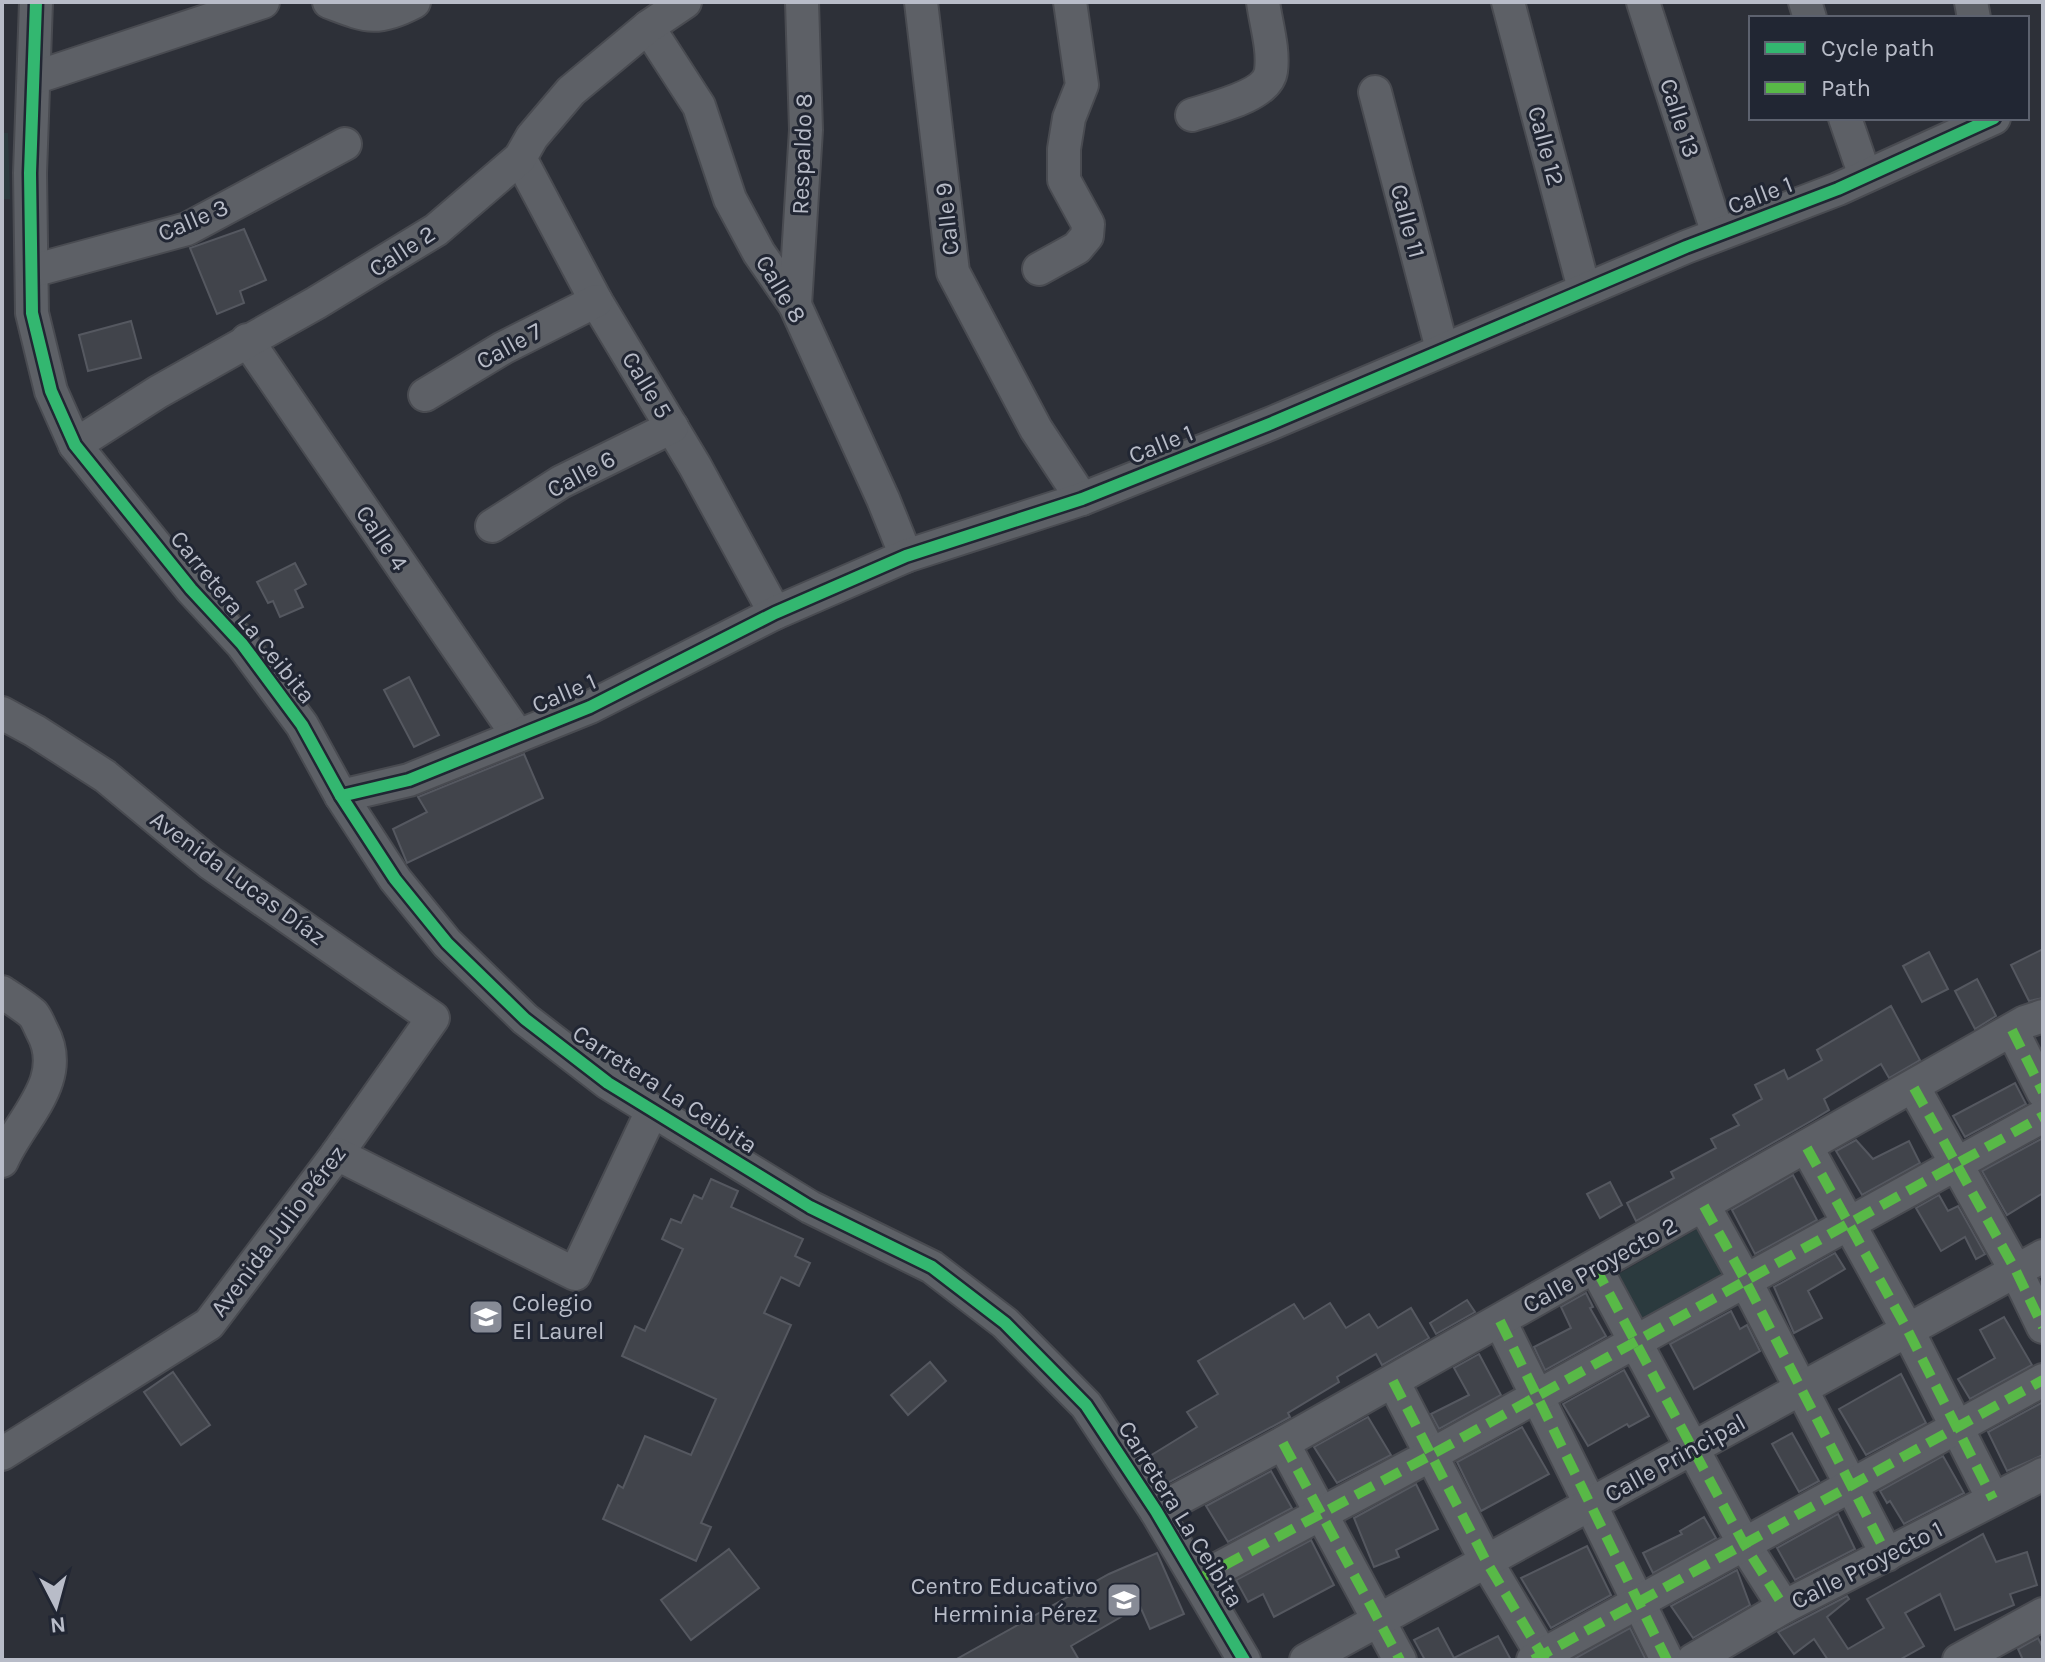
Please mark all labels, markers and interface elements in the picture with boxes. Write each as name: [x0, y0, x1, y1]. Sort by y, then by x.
legend: [1749, 16, 2029, 120]
text: Cycle path: [1821, 34, 1935, 62]
text: Path: [1821, 74, 1871, 102]
street label: Calle 13: [1654, 75, 1706, 161]
street label: Respaldo 8: [786, 93, 818, 215]
street label: Calle 12: [1522, 103, 1570, 189]
street label: Calle 1: [1724, 170, 1796, 220]
street label: Calle 9: [929, 181, 965, 257]
street label: Calle 11: [1385, 181, 1431, 261]
street label: Calle 3: [154, 193, 232, 247]
street label: Calle 2: [364, 219, 440, 283]
street label: Calle 8: [750, 250, 812, 328]
street label: Calle 7: [471, 317, 547, 375]
street label: Calle 5: [616, 347, 678, 423]
street label: Calle 1: [1125, 418, 1197, 470]
street label: Calle 6: [542, 444, 620, 504]
street label: Calle 4: [350, 500, 414, 576]
street label: Carretera La Ceibita: [165, 525, 321, 709]
street label: Calle 1: [528, 667, 600, 719]
street label: Avenida Lucas Díaz: [145, 805, 331, 951]
street label: Carretera La Ceibita: [567, 1019, 763, 1159]
street label: Avenida Julio Pérez: [204, 1140, 352, 1322]
street label: Calle Proyecto 2: [1518, 1211, 1682, 1319]
place label: Colegio El Laurel: [512, 1289, 605, 1345]
school or university icon: Colegio El Laurel: [467, 1298, 505, 1336]
street label: Calle Principal: [1600, 1408, 1750, 1508]
street label: Carretera La Ceibita: [1112, 1416, 1250, 1612]
street label: Calle Proyecto 1: [1787, 1515, 1947, 1615]
north arrow: [16, 1566, 96, 1646]
place label: Centro Educativo Herminia Pérez: [911, 1572, 1098, 1628]
school or university icon: Centro Educativo Herminia Pérez: [1105, 1581, 1143, 1619]
text: N: [49, 1611, 67, 1639]

